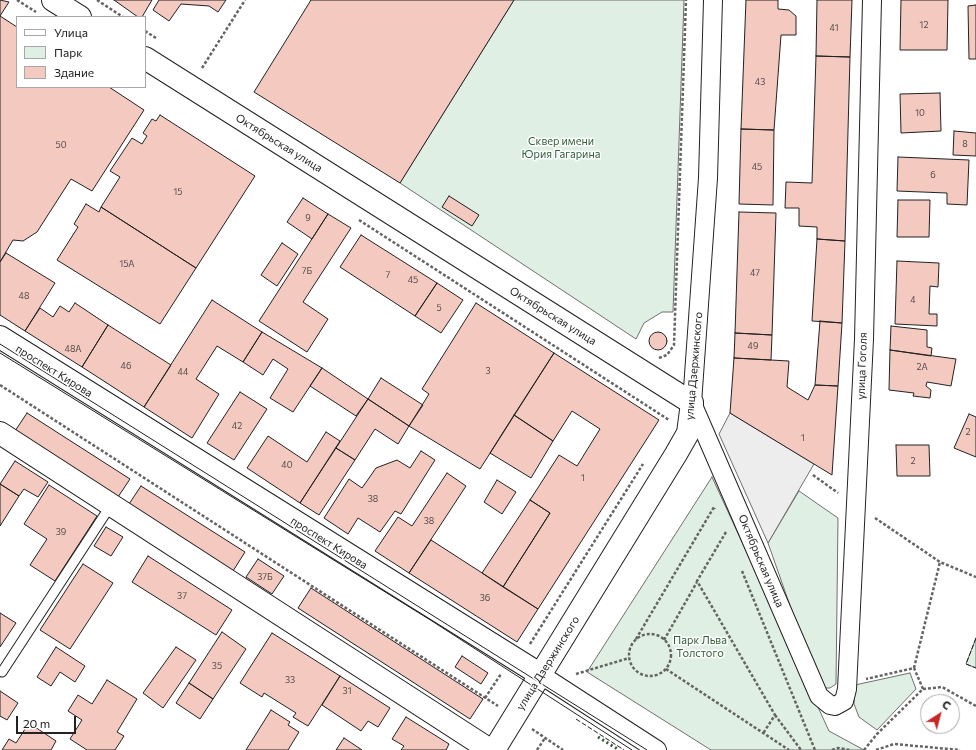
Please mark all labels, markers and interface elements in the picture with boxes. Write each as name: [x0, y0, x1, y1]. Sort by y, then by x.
legend: [16, 16, 146, 88]
house number: 12: [920, 20, 928, 30]
house number: 41: [830, 23, 838, 33]
text: Улица: [54, 25, 88, 39]
text: Парк: [54, 45, 83, 59]
text: Здание: [54, 65, 94, 79]
house number: 43: [755, 77, 765, 87]
house number: 10: [915, 108, 925, 118]
street label: Октябрьская улица: [233, 111, 325, 175]
park label: Сквер имени Юрия Гагарина: [522, 134, 600, 160]
house number: 8: [962, 139, 968, 149]
house number: 50: [55, 140, 67, 150]
house number: 45: [752, 162, 762, 172]
house number: 6: [930, 170, 936, 180]
house number: 15: [173, 187, 183, 197]
house number: 9: [305, 213, 311, 223]
house number: 15А: [119, 259, 135, 269]
house number: 7Б: [302, 266, 312, 276]
house number: 47: [750, 268, 760, 278]
house number: 7: [386, 270, 390, 280]
house number: 45: [408, 275, 418, 285]
street label: Октябрьская улица: [507, 284, 599, 348]
house number: 48: [19, 291, 29, 301]
house number: 4: [910, 295, 916, 305]
house number: 5: [436, 303, 442, 313]
street label: улица Дзержинского: [683, 311, 705, 421]
street label: улица Гоголя: [854, 332, 870, 400]
house number: 49: [748, 341, 758, 351]
street label: проспект Кирова: [13, 342, 95, 400]
house number: 48А: [65, 344, 81, 354]
house number: 46: [121, 361, 131, 371]
house number: 2А: [916, 362, 928, 372]
house number: 3: [485, 366, 491, 376]
house number: 44: [178, 367, 188, 377]
house number: 42: [232, 421, 242, 431]
house number: 2: [966, 427, 970, 437]
house number: 1: [801, 433, 805, 443]
house number: 2: [911, 456, 915, 466]
house number: 40: [281, 460, 293, 470]
house number: 1: [581, 473, 585, 483]
house number: 38: [368, 494, 378, 504]
street label: Октябрьская улица: [735, 513, 787, 609]
street label: проспект Кирова: [288, 514, 370, 572]
house number: 38: [424, 516, 434, 526]
house number: 39: [56, 527, 66, 537]
house number: 37Б: [257, 572, 273, 582]
house number: 37: [177, 591, 187, 601]
house number: 36: [480, 593, 490, 603]
street label: улица Дзержинского: [514, 614, 582, 712]
park label: Парк Льва Толстого: [673, 633, 727, 659]
house number: 35: [212, 661, 222, 671]
house number: 33: [285, 675, 295, 685]
house number: 31: [343, 686, 351, 696]
north arrow: [920, 694, 960, 734]
text: С: [940, 697, 954, 712]
scale bar: [18, 708, 78, 734]
text: 20 m: [23, 716, 50, 730]

